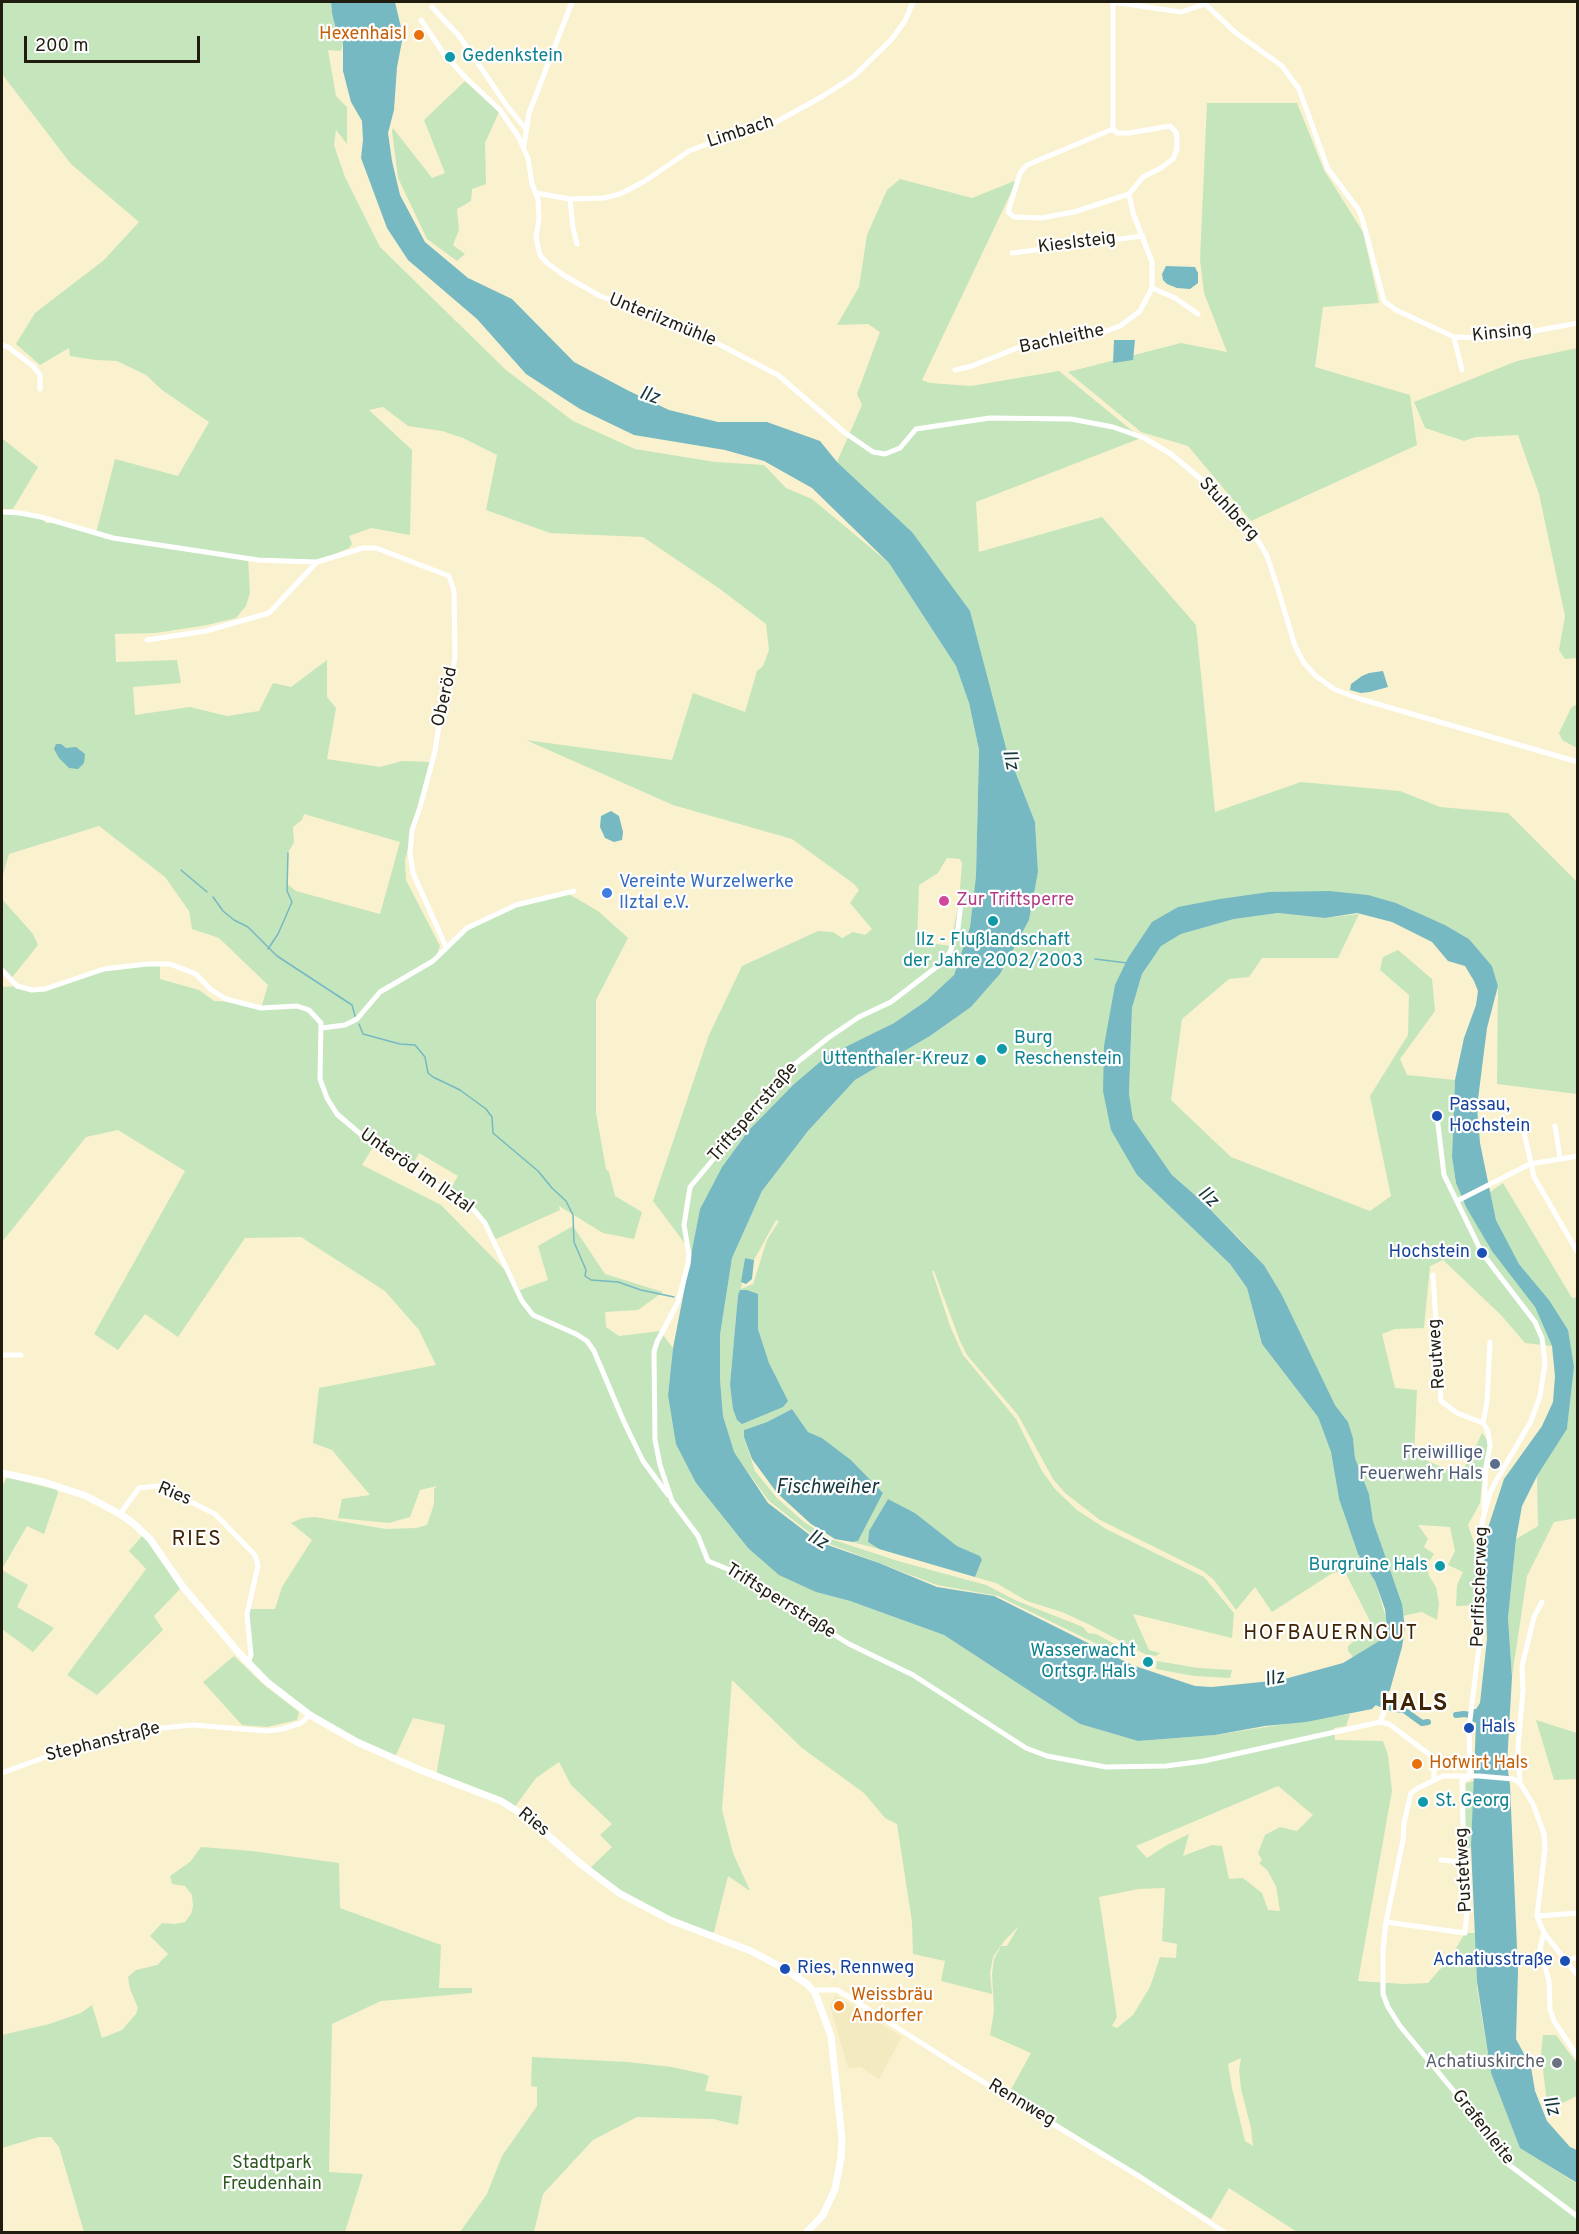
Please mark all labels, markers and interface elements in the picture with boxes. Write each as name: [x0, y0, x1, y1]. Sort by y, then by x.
scale bar: [27, 24, 202, 62]
place label: Hexenhaisl: [319, 24, 407, 46]
marker: Hexenhaisl: [412, 28, 426, 42]
text: 200 m: [35, 35, 88, 58]
place label: Gedenkstein: [462, 46, 563, 68]
marker: Gedenkstein: [443, 50, 457, 64]
street label: Limbach: [705, 112, 777, 154]
street label: Kieslsteig: [1037, 229, 1117, 259]
street label: Unterilzmühle: [605, 290, 719, 352]
street label: Bachleithe: [1018, 320, 1106, 360]
street label: Kinsing: [1471, 320, 1533, 348]
water label: Ilz: [636, 382, 662, 412]
street label: Stuhlberg: [1193, 474, 1263, 546]
street label: Oberöd: [429, 665, 463, 729]
water label: Ilz: [995, 748, 1023, 772]
place label: Vereinte Wurzelwerke Ilztal e.V.: [619, 872, 794, 914]
marker: Vereinte Wurzelwerke Ilztal e.V.: [600, 886, 614, 900]
place label: Zur Triftsperre: [956, 890, 1074, 912]
marker: Zur Triftsperre: [937, 894, 951, 908]
marker: Ilz - Flußlandschaft der Jahre 2002/2003: [986, 914, 1000, 928]
place label: Ilz - Flußlandschaft der Jahre 2002/2003: [903, 930, 1083, 972]
place label: Burg Reschenstein: [1014, 1028, 1122, 1070]
marker: Burg Reschenstein: [995, 1042, 1009, 1056]
place label: Uttenthaler-Kreuz: [822, 1049, 969, 1071]
marker: Uttenthaler-Kreuz: [974, 1053, 988, 1067]
street label: Triftsperrstraße: [705, 1058, 803, 1168]
place label: Passau, Hochstein: [1449, 1095, 1530, 1138]
marker: Passau, Hochstein: [1430, 1109, 1444, 1123]
street label: Unteröd im Ilztal: [355, 1125, 477, 1219]
water label: Ilz: [1191, 1182, 1223, 1214]
place label: Hochstein: [1389, 1242, 1470, 1264]
marker: Hochstein: [1475, 1246, 1489, 1260]
street label: Reutweg: [1425, 1318, 1451, 1390]
place label: Freiwillige Feuerwehr Hals: [1359, 1443, 1483, 1486]
marker: Freiwillige Feuerwehr Hals: [1488, 1457, 1502, 1471]
water label: Fischweiher: [776, 1477, 878, 1501]
street label: Ries: [154, 1479, 194, 1511]
water label: Ilz: [802, 1526, 832, 1556]
street label: Perlfischerweg: [1468, 1526, 1494, 1648]
district label: RIES: [172, 1528, 222, 1554]
place label: Burgruine Hals: [1309, 1555, 1428, 1577]
marker: Burgruine Hals: [1433, 1559, 1447, 1573]
street label: Triftsperrstraße: [721, 1560, 839, 1644]
district label: HOFBAUERNGUT: [1243, 1623, 1419, 1647]
place label: Wasserwacht Ortsgr. Hals: [1030, 1641, 1136, 1684]
marker: Wasserwacht Ortsgr. Hals: [1141, 1655, 1155, 1669]
water label: Ilz: [1263, 1666, 1287, 1694]
district label: HALS: [1381, 1691, 1449, 1719]
place label: Hals: [1481, 1717, 1516, 1739]
street label: Stephanstraße: [43, 1718, 163, 1768]
marker: Hals: [1462, 1721, 1476, 1735]
place label: Hofwirt Hals: [1429, 1753, 1528, 1775]
marker: Hofwirt Hals: [1410, 1757, 1424, 1771]
place label: St. Georg: [1435, 1791, 1509, 1813]
marker: St. Georg: [1416, 1795, 1430, 1809]
street label: Ries: [513, 1804, 553, 1842]
street label: Pustetweg: [1452, 1827, 1478, 1913]
place label: Achatiusstraße: [1433, 1950, 1553, 1972]
marker: Achatiusstraße: [1558, 1954, 1572, 1968]
place label: Ries, Rennweg: [797, 1958, 914, 1980]
marker: Ries, Rennweg: [778, 1962, 792, 1976]
place label: Weissbräu Andorfer: [851, 1985, 933, 2028]
marker: Weissbräu Andorfer: [832, 1999, 846, 2013]
place label: Achatiuskirche: [1425, 2052, 1545, 2074]
marker: Achatiuskirche: [1550, 2056, 1564, 2070]
street label: Rennweg: [983, 2076, 1059, 2132]
street label: Grafenleite: [1446, 2086, 1518, 2170]
water label: Ilz: [1535, 2093, 1565, 2119]
park label: Stadtpark Freudenhain: [222, 2153, 322, 2196]

